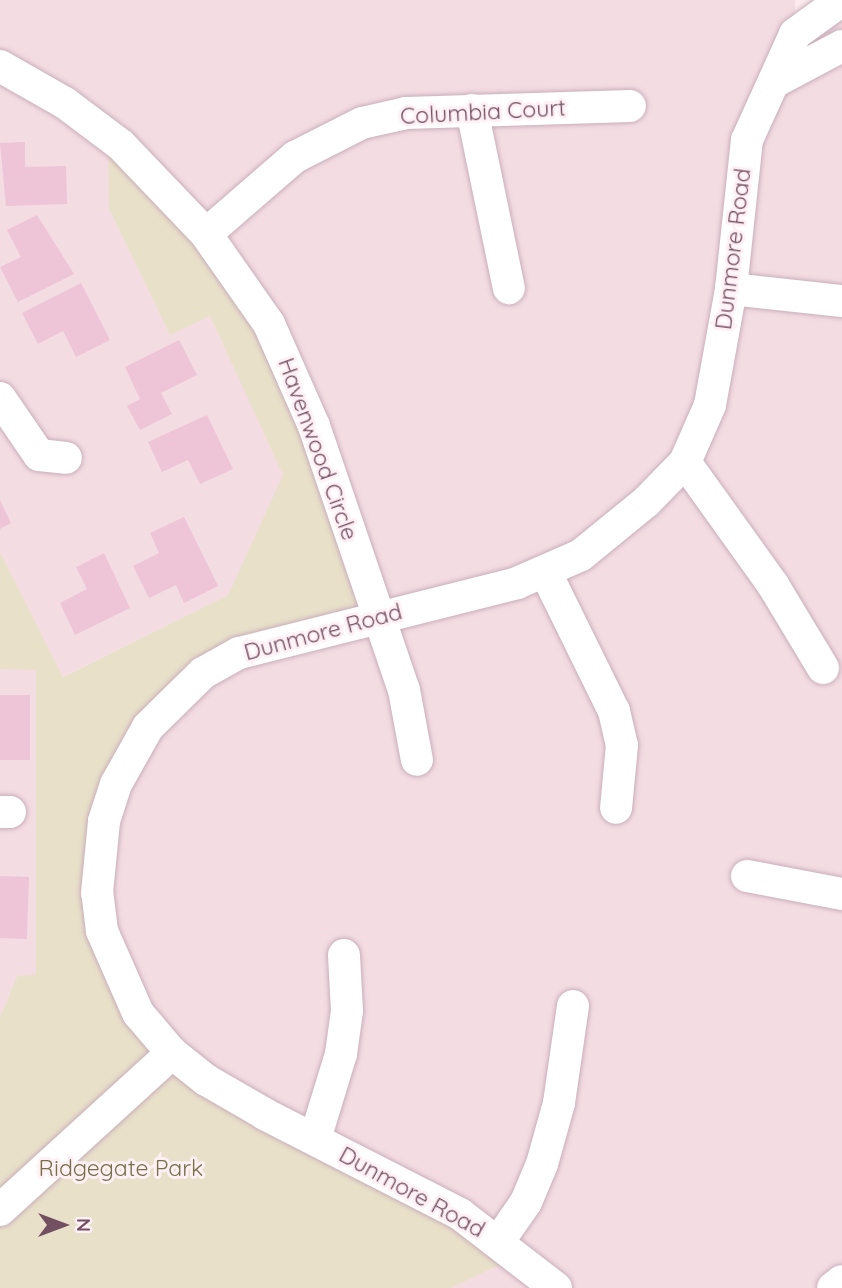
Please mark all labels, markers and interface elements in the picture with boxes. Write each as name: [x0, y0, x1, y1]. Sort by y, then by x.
street label: Columbia Court: [399, 94, 567, 130]
street label: Dunmore Road: [709, 167, 757, 331]
street label: Havenwood Circle: [272, 354, 364, 544]
street label: Dunmore Road: [241, 598, 405, 666]
street label: Dunmore Road: [334, 1141, 490, 1243]
park label: Ridgegate Park: [39, 1154, 203, 1182]
north arrow: [28, 1190, 98, 1260]
text: N: [72, 1218, 96, 1232]

